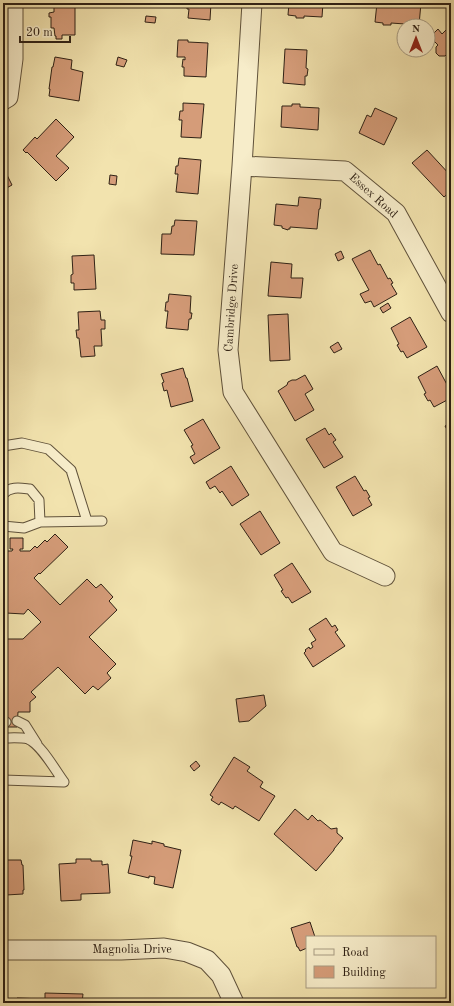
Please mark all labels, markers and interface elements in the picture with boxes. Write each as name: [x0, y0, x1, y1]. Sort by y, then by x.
scale bar: [20, 18, 70, 44]
north arrow: [396, 18, 436, 58]
text: N: [412, 24, 421, 35]
text: 20 m: [26, 27, 53, 39]
street label: Essex Road: [346, 171, 400, 221]
street label: Cambridge Drive: [223, 263, 241, 352]
legend: [306, 936, 436, 988]
street label: Magnolia Drive: [92, 944, 172, 956]
text: Road: [342, 947, 369, 959]
text: Building: [342, 967, 386, 979]

